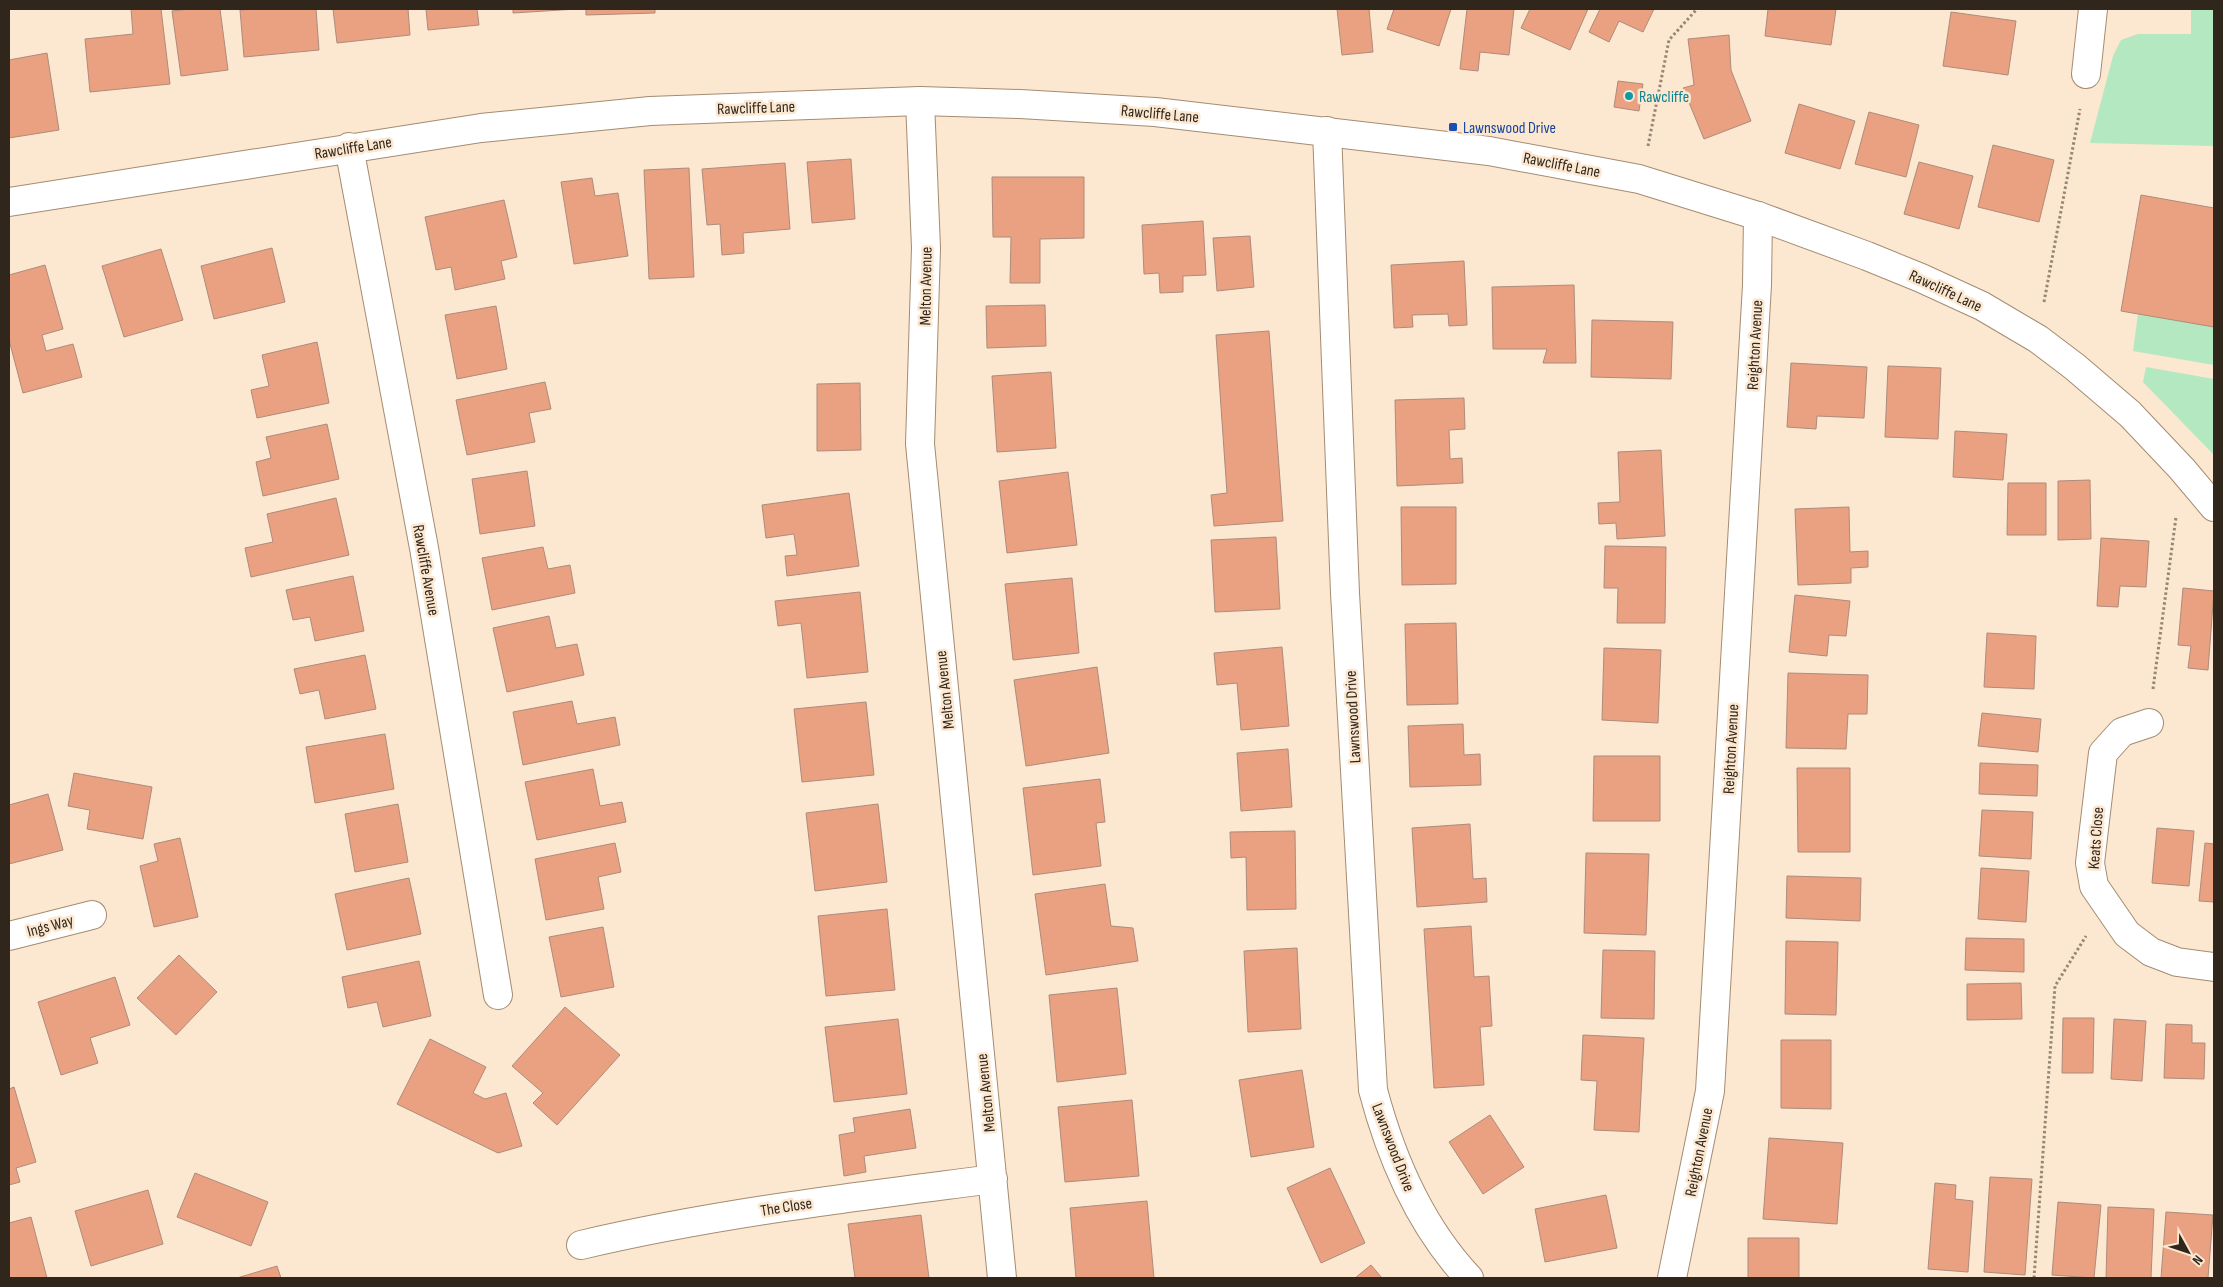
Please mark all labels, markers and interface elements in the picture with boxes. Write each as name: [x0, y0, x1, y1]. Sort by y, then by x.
place label: Rawcliffe: [1639, 88, 1689, 107]
marker: Rawcliffe: [1623, 90, 1635, 102]
street label: Rawcliffe Lane: [717, 98, 795, 119]
street label: Rawcliffe Lane: [1120, 102, 1200, 127]
place label: Lawnswood Drive: [1463, 119, 1556, 138]
marker: Lawnswood Drive: [1447, 121, 1459, 133]
street label: Rawcliffe Lane: [313, 133, 393, 164]
street label: Rawcliffe Lane: [1522, 149, 1602, 182]
street label: Melton Avenue: [916, 246, 937, 326]
street label: Rawcliffe Lane: [1906, 266, 1985, 316]
street label: Reighton Avenue: [1744, 300, 1767, 390]
street label: Rawcliffe Avenue: [408, 523, 443, 617]
street label: Melton Avenue: [932, 650, 959, 730]
street label: Lawnswood Drive: [1342, 670, 1365, 764]
street label: Reighton Avenue: [1720, 704, 1743, 794]
street label: Keats Close: [2085, 806, 2108, 870]
street label: Ings Way: [25, 911, 76, 942]
street label: Melton Avenue: [973, 1053, 1000, 1133]
street label: Lawnswood Drive: [1367, 1101, 1418, 1194]
street label: Reighton Avenue: [1682, 1106, 1717, 1198]
street label: The Close: [759, 1194, 813, 1221]
north arrow: [2163, 1227, 2213, 1277]
text: N: [2189, 1252, 2206, 1268]

